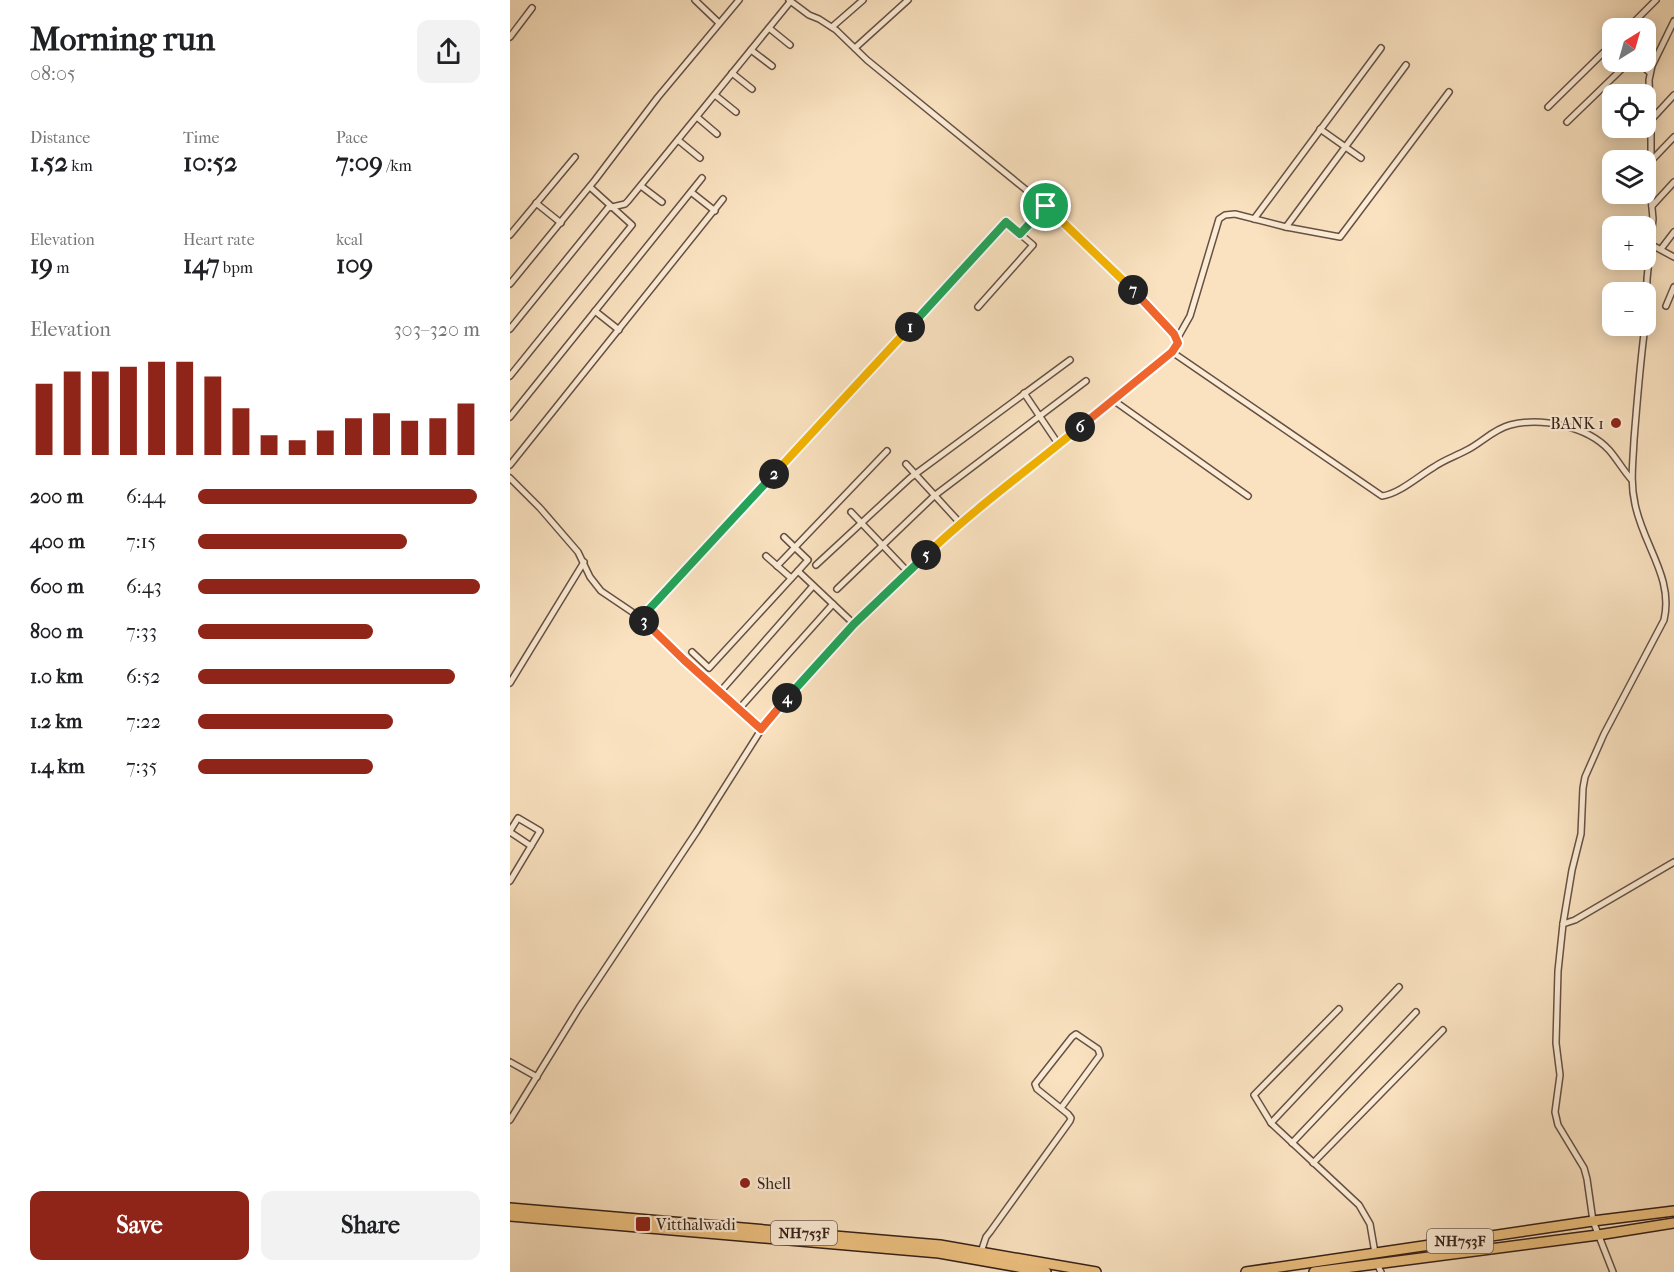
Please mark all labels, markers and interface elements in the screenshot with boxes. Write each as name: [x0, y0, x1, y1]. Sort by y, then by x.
north arrow: [1602, 18, 1656, 72]
map controls: [1602, 18, 1656, 336]
text: Morning run: [30, 20, 215, 59]
button: share: [417, 20, 480, 83]
text: 08:05: [30, 62, 76, 85]
button: locate: [1602, 84, 1656, 138]
text: Distance: [30, 128, 90, 147]
text: Time: [183, 128, 219, 147]
text: Pace: [336, 128, 368, 147]
text: 1.52: [30, 147, 68, 178]
text: 10:52: [183, 147, 237, 178]
text: 7:09: [336, 147, 383, 178]
button: layers: [1602, 150, 1656, 204]
text: km: [68, 156, 93, 175]
text: /km: [383, 156, 412, 175]
pin: [1020, 180, 1071, 231]
icon: arrive: [1029, 189, 1062, 222]
button: +: [1602, 216, 1656, 270]
text: Elevation: [30, 230, 95, 249]
text: Heart rate: [183, 230, 255, 249]
text: kcal: [336, 230, 363, 249]
text: 19: [30, 249, 53, 280]
text: 147: [183, 249, 219, 280]
text: 109: [336, 249, 373, 280]
text: m: [53, 258, 70, 277]
text: bpm: [219, 258, 253, 277]
pin: 7: [1118, 275, 1148, 305]
text: 7: [1129, 280, 1137, 299]
button: −: [1602, 282, 1656, 336]
pin: 1: [895, 312, 925, 342]
text: 1: [907, 317, 913, 336]
text: Elevation: [30, 318, 111, 341]
text: 303–320 m: [393, 318, 480, 341]
pin: 6: [1065, 412, 1095, 442]
place label: BANK 1: [1550, 414, 1604, 433]
marker: BANK 1: [1609, 416, 1623, 430]
text: 6: [1076, 417, 1084, 436]
pin: 2: [759, 459, 789, 489]
text: 2: [770, 464, 778, 483]
text: 200 m: [30, 485, 83, 508]
text: 6:44: [126, 485, 165, 508]
text: 400 m: [30, 530, 85, 553]
text: 7:15: [126, 530, 156, 553]
pin: 5: [911, 540, 941, 570]
text: 5: [923, 545, 929, 564]
text: 600 m: [30, 575, 84, 598]
text: 6:43: [126, 575, 162, 598]
pin: 3: [629, 606, 659, 636]
text: 3: [641, 611, 647, 630]
text: 800 m: [30, 620, 83, 643]
text: 7:33: [126, 620, 157, 643]
text: 1.0 km: [30, 665, 83, 688]
text: 6:52: [126, 665, 161, 688]
pin: 4: [772, 683, 802, 713]
text: 4: [782, 688, 792, 707]
text: 1.2 km: [30, 710, 83, 733]
text: 7:22: [126, 710, 161, 733]
text: 1.4 km: [30, 755, 85, 778]
text: 7:35: [126, 755, 157, 778]
place label: Shell: [757, 1174, 791, 1193]
marker: Shell: [738, 1176, 752, 1190]
button: Save: [30, 1191, 249, 1260]
button: Share: [261, 1191, 480, 1260]
marker: Vitthalwadi: [634, 1215, 652, 1233]
place label: Vitthalwadi: [655, 1215, 736, 1234]
road number: NH753F: [771, 1221, 837, 1245]
road number: NH753F: [1427, 1229, 1493, 1253]

